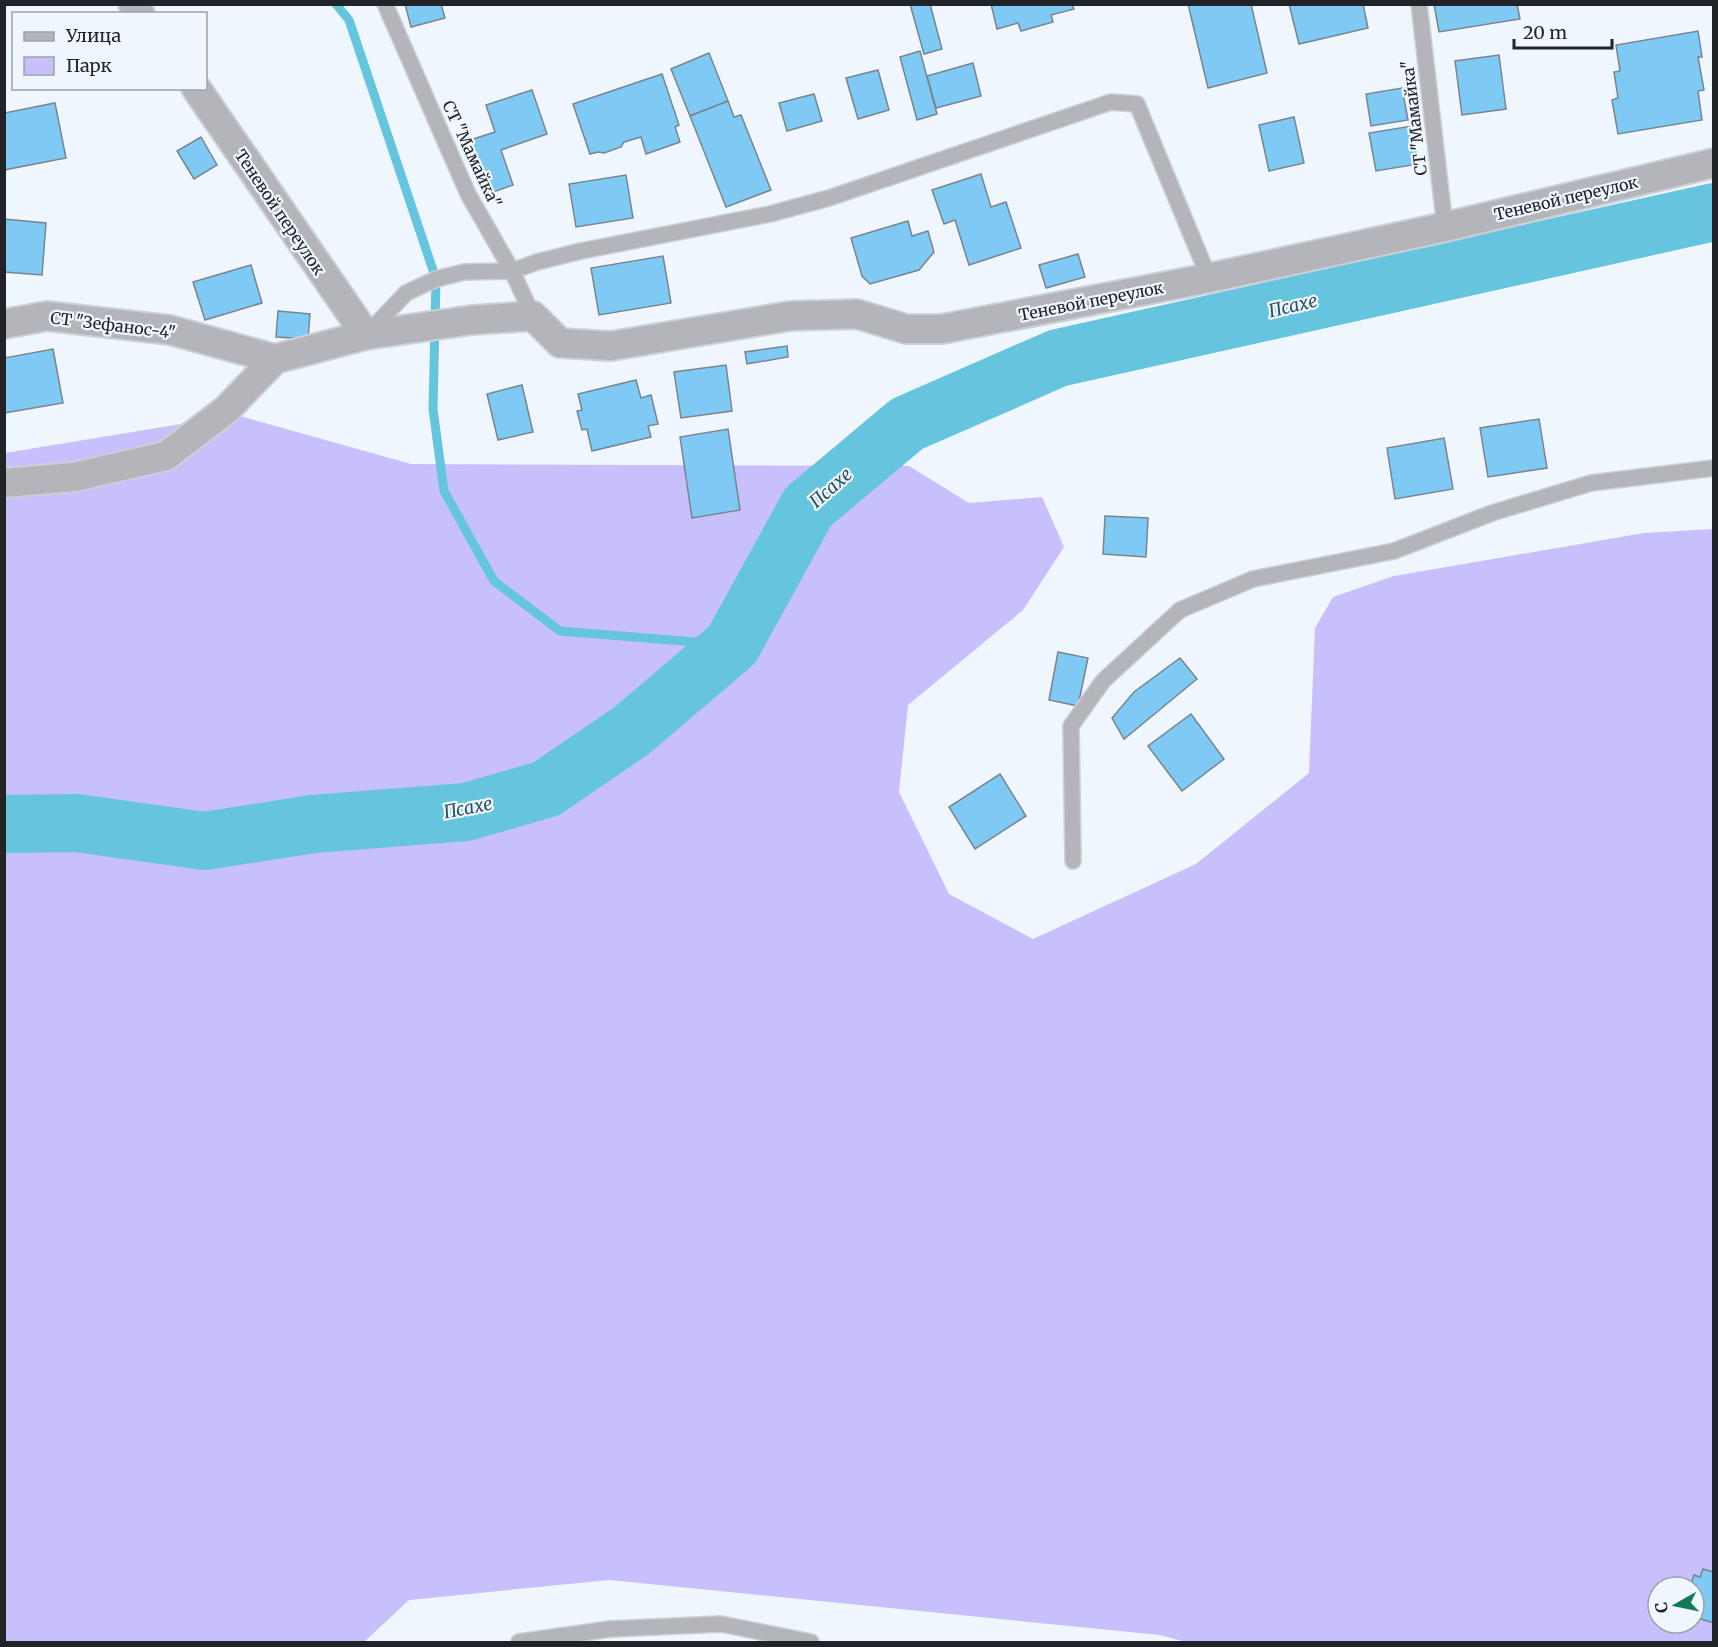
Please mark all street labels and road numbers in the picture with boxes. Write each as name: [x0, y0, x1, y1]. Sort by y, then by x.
street label: СТ "Мамайка": [1397, 59, 1431, 177]
street label: СТ "Мамайка": [438, 97, 506, 211]
street label: Теневой переулок: [231, 145, 329, 279]
street label: Теневой переулок: [1492, 172, 1640, 224]
street label: Теневой переулок: [1017, 277, 1165, 325]
street label: СТ "Зефанос-4": [49, 307, 177, 343]

